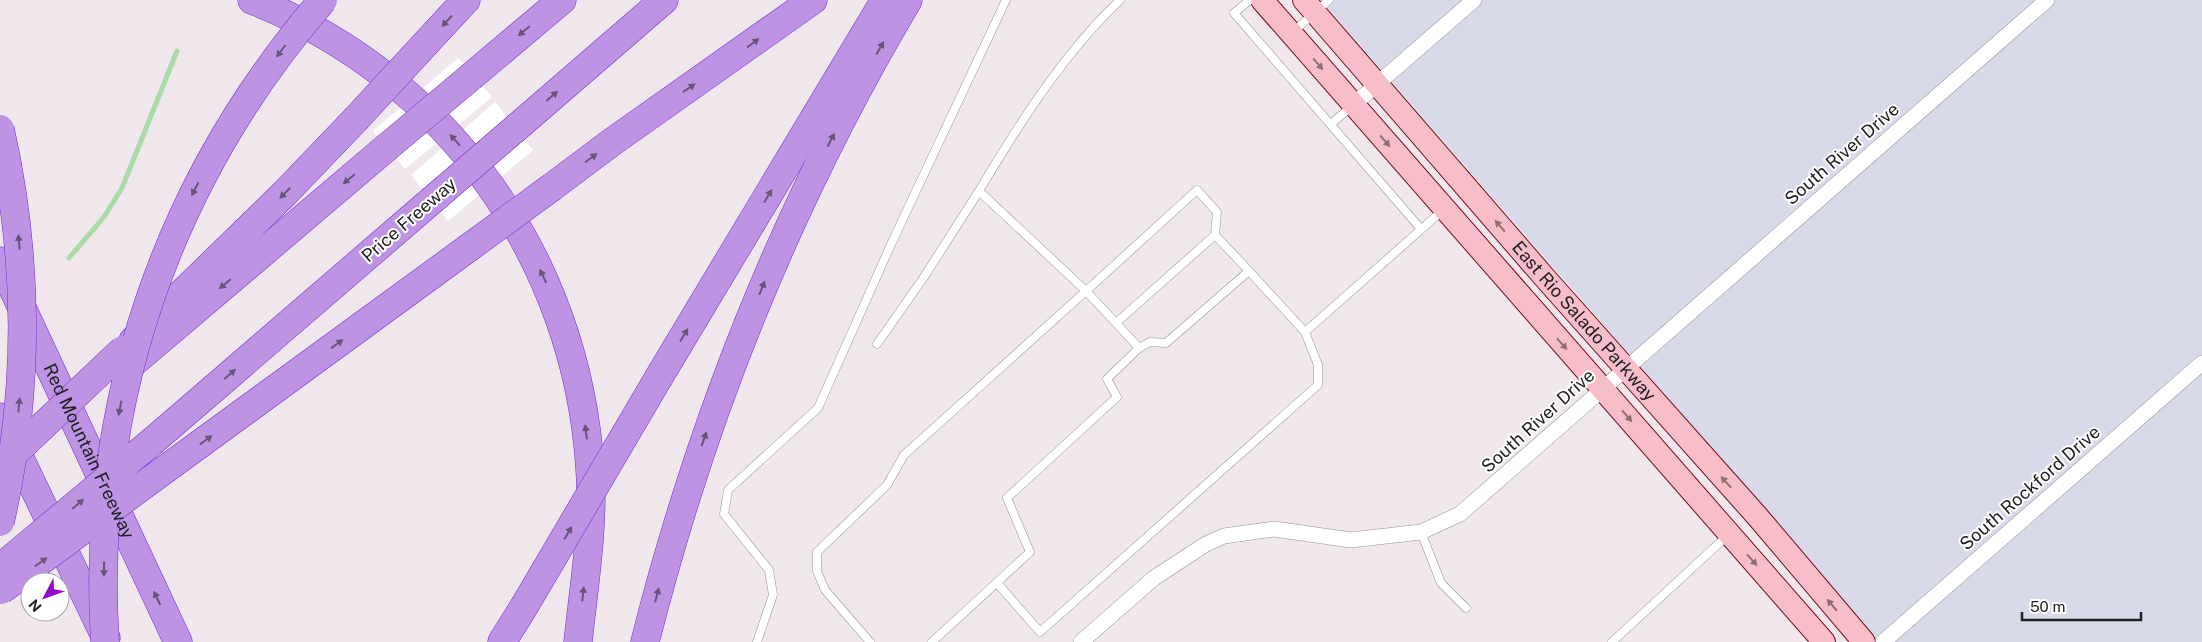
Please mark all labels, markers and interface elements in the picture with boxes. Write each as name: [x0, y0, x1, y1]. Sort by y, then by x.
one-way arrow: [441, 15, 453, 27]
one-way arrow: [518, 26, 531, 37]
one-way arrow: [746, 37, 759, 48]
one-way arrow: [876, 41, 884, 55]
one-way arrow: [276, 44, 286, 58]
one-way arrow: [1312, 58, 1324, 70]
one-way arrow: [683, 83, 696, 93]
one-way arrow: [546, 91, 559, 102]
street label: South River Drive: [1780, 98, 1903, 209]
one-way arrow: [449, 133, 460, 146]
one-way arrow: [827, 133, 835, 147]
one-way arrow: [1380, 135, 1391, 148]
one-way arrow: [584, 152, 597, 163]
street label: Price Freeway: [357, 173, 460, 266]
one-way arrow: [343, 174, 356, 185]
one-way arrow: [191, 181, 199, 196]
one-way arrow: [279, 186, 291, 198]
one-way arrow: [763, 189, 772, 202]
one-way arrow: [1495, 220, 1506, 233]
one-way arrow: [14, 234, 22, 250]
street label: East Rio Salado Parkway: [1508, 237, 1661, 405]
one-way arrow: [539, 269, 547, 283]
one-way arrow: [219, 279, 232, 290]
one-way arrow: [759, 280, 766, 295]
one-way arrow: [680, 328, 689, 341]
one-way arrow: [1556, 337, 1568, 349]
one-way arrow: [330, 338, 343, 349]
street label: Red Mountain Freeway: [39, 360, 139, 542]
street label: South River Drive: [1477, 364, 1598, 477]
one-way arrow: [224, 368, 236, 380]
one-way arrow: [15, 396, 23, 412]
one-way arrow: [116, 400, 124, 416]
one-way arrow: [1621, 410, 1632, 422]
street label: South Rockford Drive: [1955, 421, 2104, 554]
one-way arrow: [582, 423, 590, 439]
one-way arrow: [701, 432, 708, 447]
one-way arrow: [199, 434, 212, 445]
one-way arrow: [1721, 475, 1732, 488]
one-way arrow: [71, 498, 84, 509]
one-way arrow: [563, 526, 572, 539]
one-way arrow: [1747, 553, 1758, 566]
one-way arrow: [34, 557, 48, 567]
one-way arrow: [99, 562, 107, 578]
north arrow: [20, 572, 70, 622]
one-way arrow: [579, 585, 587, 601]
one-way arrow: [653, 587, 661, 602]
scale bar: [2022, 590, 2141, 622]
one-way arrow: [153, 591, 161, 605]
text: N: [26, 596, 45, 615]
one-way arrow: [1827, 598, 1838, 611]
text: 50 m: [2030, 598, 2065, 615]

